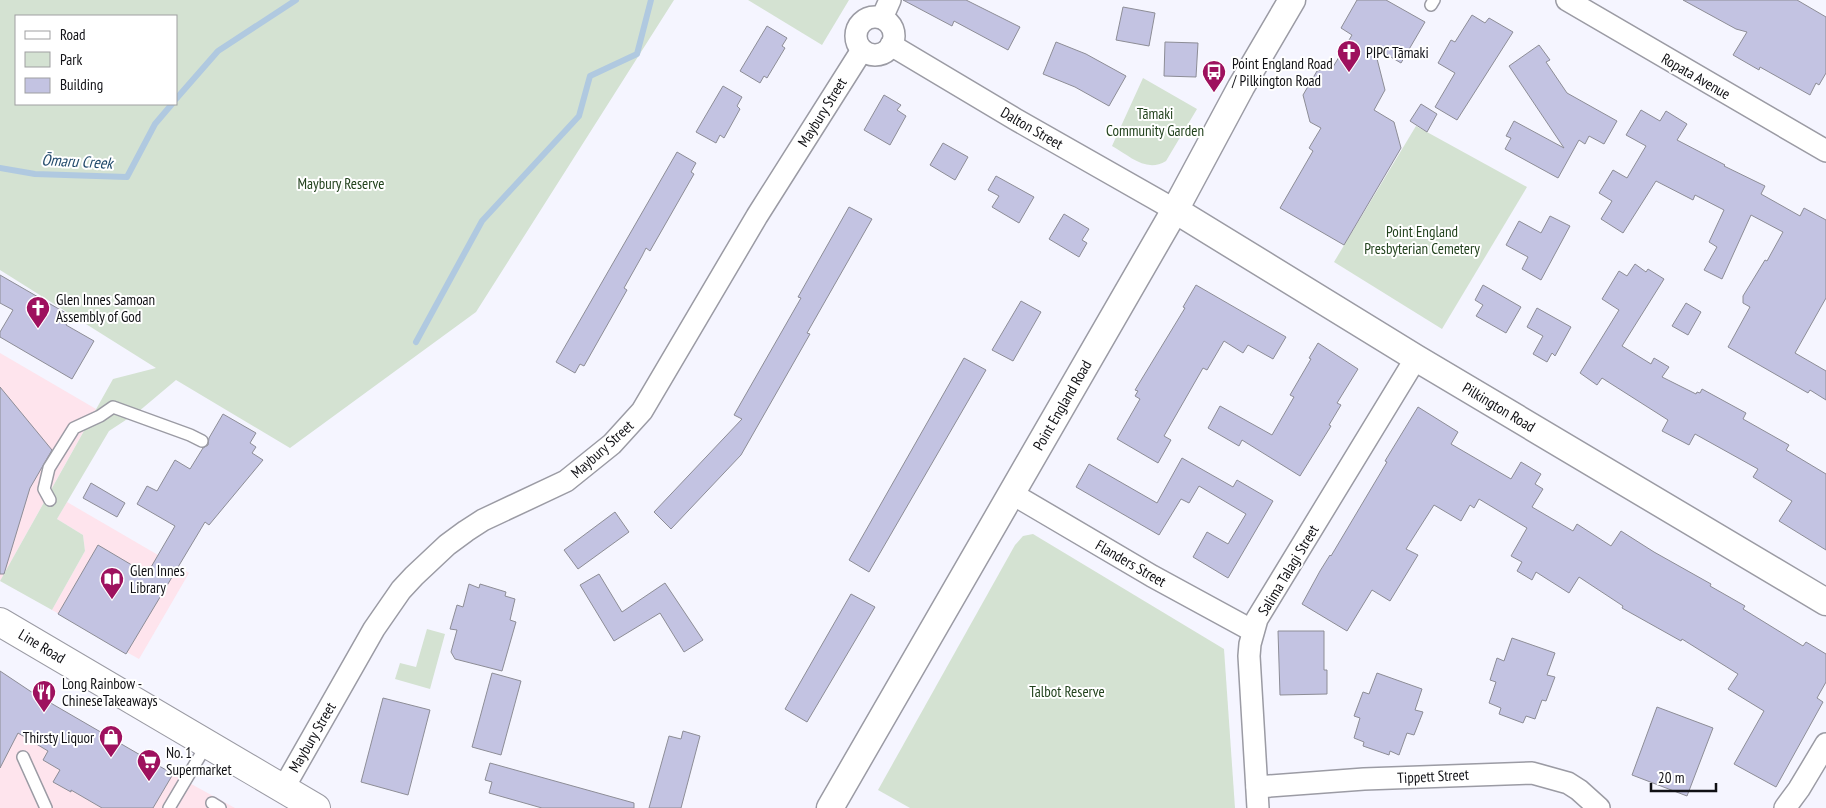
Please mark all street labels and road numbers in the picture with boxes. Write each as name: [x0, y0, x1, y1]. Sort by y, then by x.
street label: Ropata Avenue: [1658, 49, 1734, 103]
street label: Maybury Street: [793, 74, 851, 150]
street label: Dalton Street: [998, 103, 1066, 153]
street label: Point England Road: [1029, 357, 1095, 453]
street label: Pilkington Road: [1459, 378, 1539, 436]
street label: Maybury Street: [567, 416, 637, 482]
street label: Salima Talagi Street: [1253, 521, 1323, 619]
street label: Flanders Street: [1092, 535, 1170, 591]
street label: Line Road: [15, 625, 69, 667]
street label: Maybury Street: [284, 699, 340, 775]
street label: Tippett Street: [1397, 765, 1469, 787]

